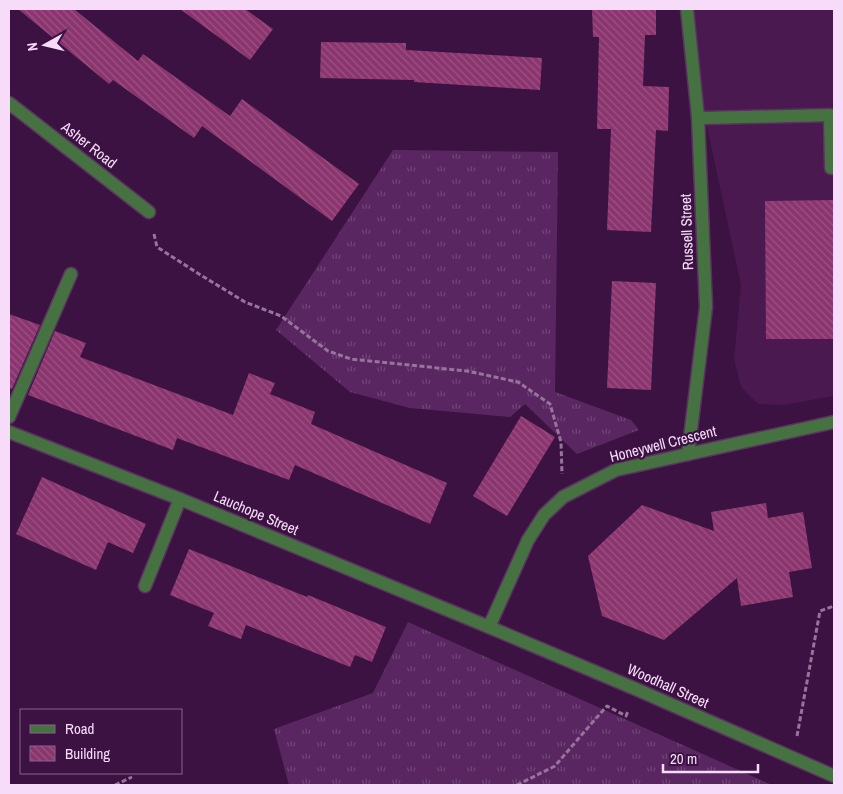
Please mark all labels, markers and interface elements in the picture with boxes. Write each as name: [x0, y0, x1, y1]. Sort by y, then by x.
north arrow: [20, 20, 70, 70]
text: N: [23, 41, 42, 52]
street label: Asher Road: [56, 116, 121, 173]
street label: Russell Street: [675, 193, 698, 271]
street label: Honeywell Crescent: [607, 420, 719, 467]
street label: Lauchope Street: [211, 485, 302, 540]
street label: Woodhall Street: [624, 658, 713, 713]
legend: [20, 709, 182, 774]
text: Road: [65, 718, 94, 739]
scale bar: [663, 742, 758, 774]
text: Building: [65, 743, 110, 764]
text: 20 m: [670, 748, 697, 769]

